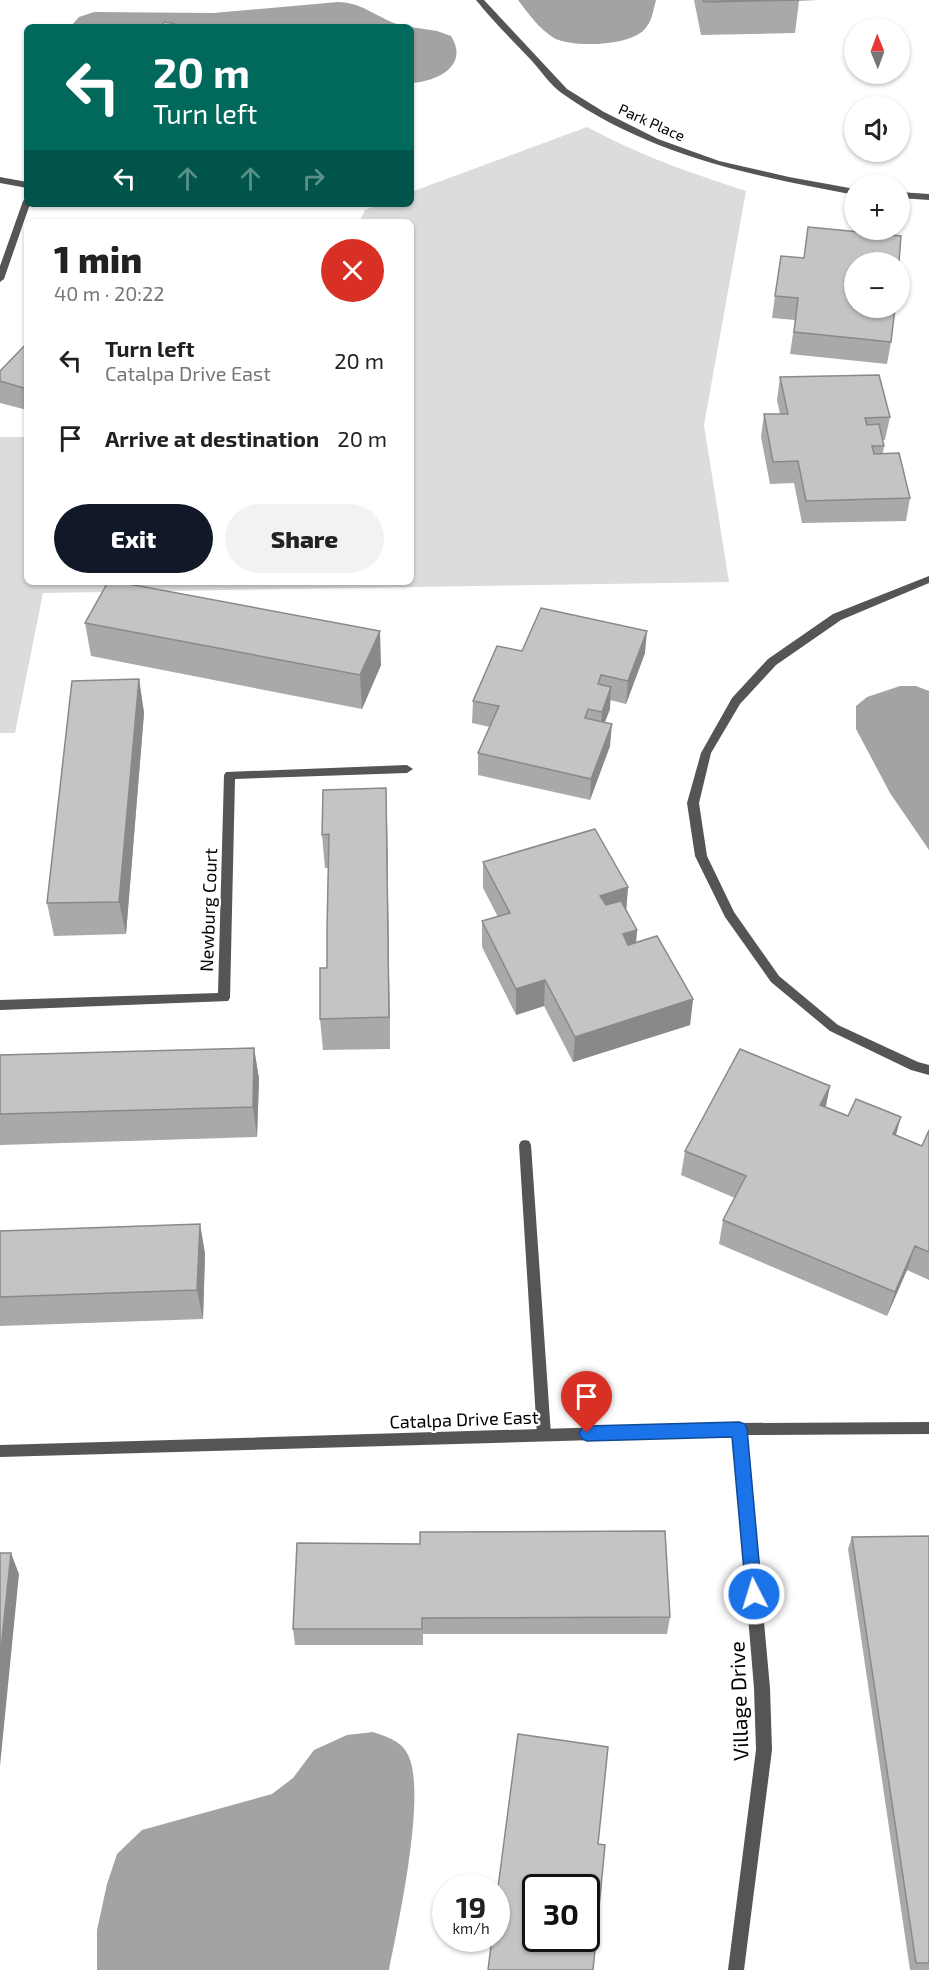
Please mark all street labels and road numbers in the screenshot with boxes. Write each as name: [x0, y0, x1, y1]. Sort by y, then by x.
street label: Park Place: [616, 99, 688, 145]
street label: Newburg Court: [195, 848, 221, 972]
street label: Catalpa Drive East: [389, 1405, 539, 1433]
street label: Village Drive: [723, 1641, 753, 1761]

